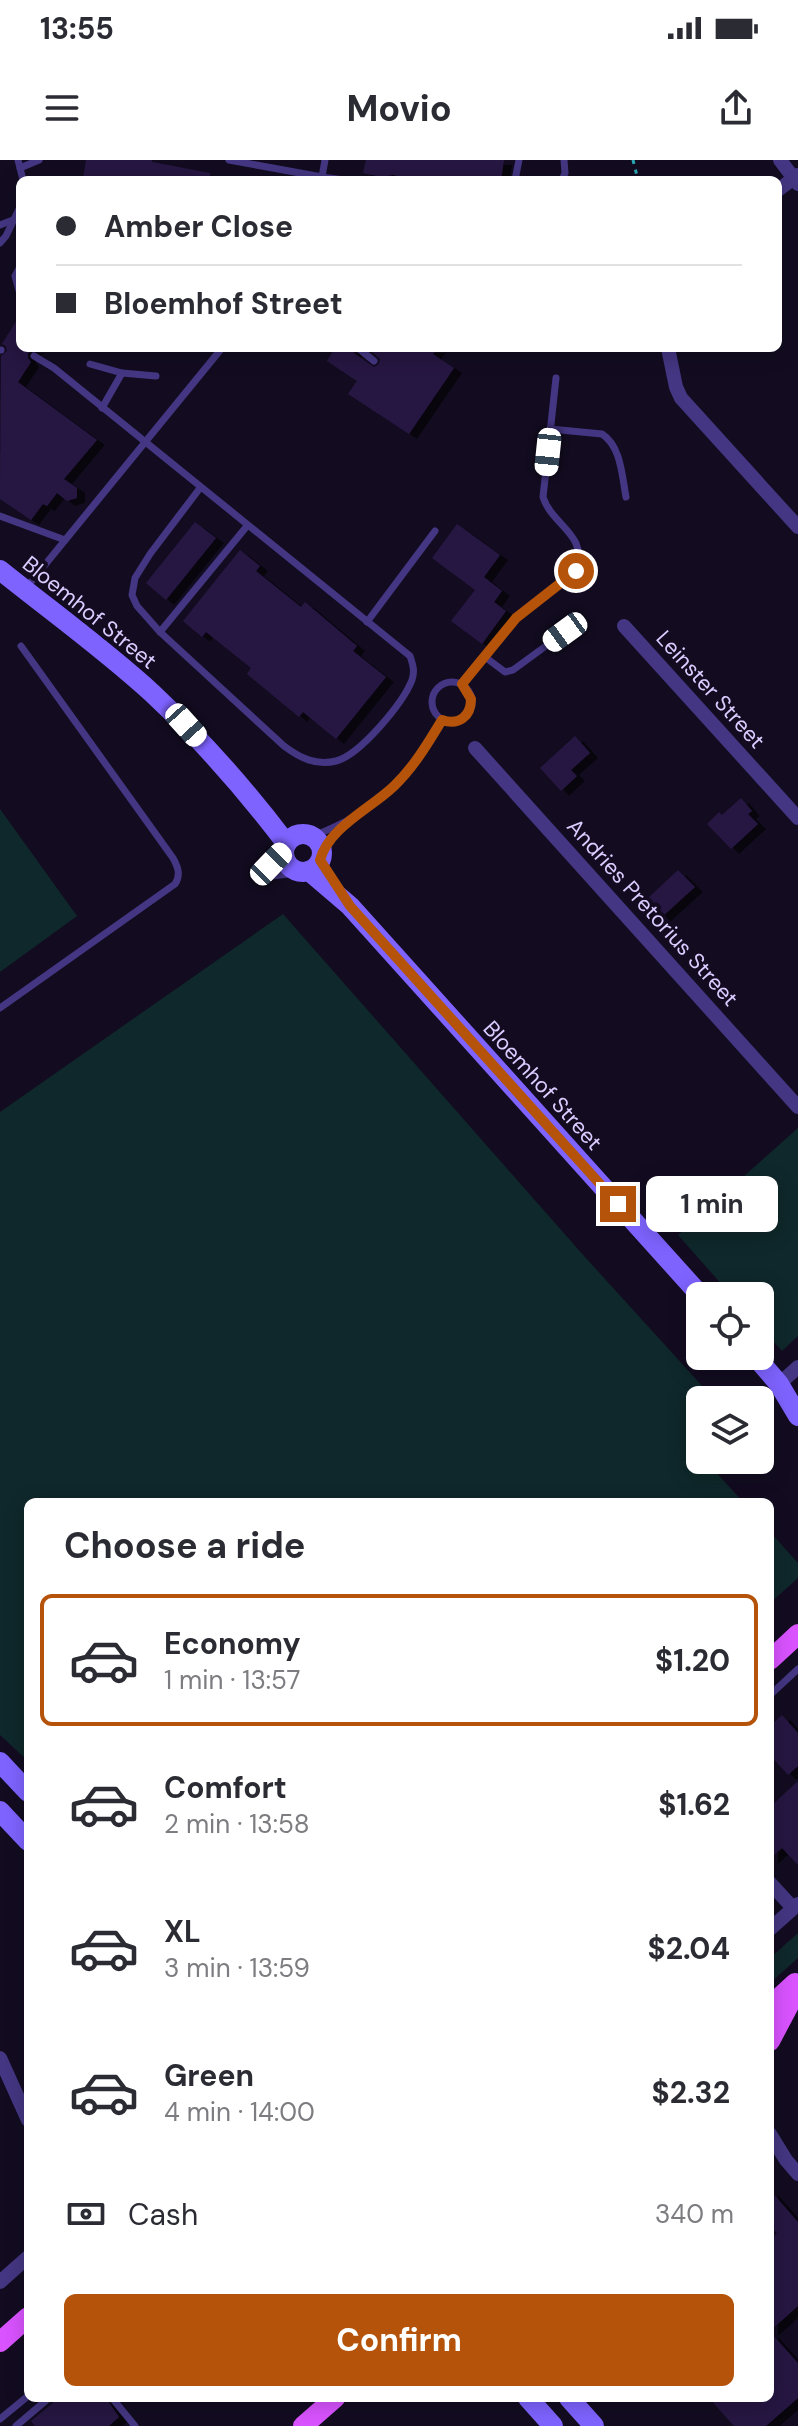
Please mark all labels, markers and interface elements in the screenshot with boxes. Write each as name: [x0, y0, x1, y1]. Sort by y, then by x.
text: 13:55: [40, 9, 114, 48]
text: Movio: [346, 85, 452, 132]
icon: menu: [40, 86, 84, 130]
icon: share: [714, 86, 758, 130]
text: Amber Close: [104, 207, 293, 246]
text: Bloemhof Street: [104, 284, 343, 323]
car: [534, 427, 562, 477]
street label: Bloemhof Street: [17, 549, 163, 675]
route start: [558, 553, 594, 589]
car: [539, 608, 591, 656]
street label: Leinster Street: [650, 624, 771, 754]
car: [161, 699, 211, 751]
street label: Andries Pretorius Street: [561, 812, 745, 1012]
car: [246, 838, 296, 890]
street label: Bloemhof Street: [477, 1014, 609, 1156]
callout: 1 min: [646, 1176, 778, 1232]
route end: [600, 1186, 636, 1222]
text: 1 min: [680, 1187, 744, 1221]
map controls: [686, 1282, 774, 1474]
button: locate: [686, 1282, 774, 1370]
button: layers: [686, 1386, 774, 1474]
text: Choose a ride: [64, 1522, 305, 1569]
icon: car: [68, 1624, 140, 1696]
text: Economy: [164, 1624, 301, 1663]
text: $1.20: [655, 1641, 730, 1680]
text: 1 min · 13:57: [164, 1663, 300, 1697]
icon: car: [68, 1768, 140, 1840]
text: Comfort: [164, 1768, 287, 1807]
text: $1.62: [658, 1785, 730, 1824]
text: 2 min · 13:58: [164, 1807, 310, 1841]
icon: car: [68, 1912, 140, 1984]
text: XL: [164, 1912, 201, 1951]
text: $2.04: [648, 1929, 730, 1968]
text: 3 min · 13:59: [164, 1951, 310, 1985]
icon: car: [68, 2056, 140, 2128]
text: Green: [164, 2056, 254, 2095]
text: $2.32: [652, 2073, 730, 2112]
text: 4 min · 14:00: [164, 2095, 315, 2129]
icon: cash: [64, 2192, 108, 2236]
text: Cash: [128, 2195, 198, 2234]
text: 340 m: [655, 2197, 734, 2231]
button: Confirm: [64, 2294, 734, 2386]

